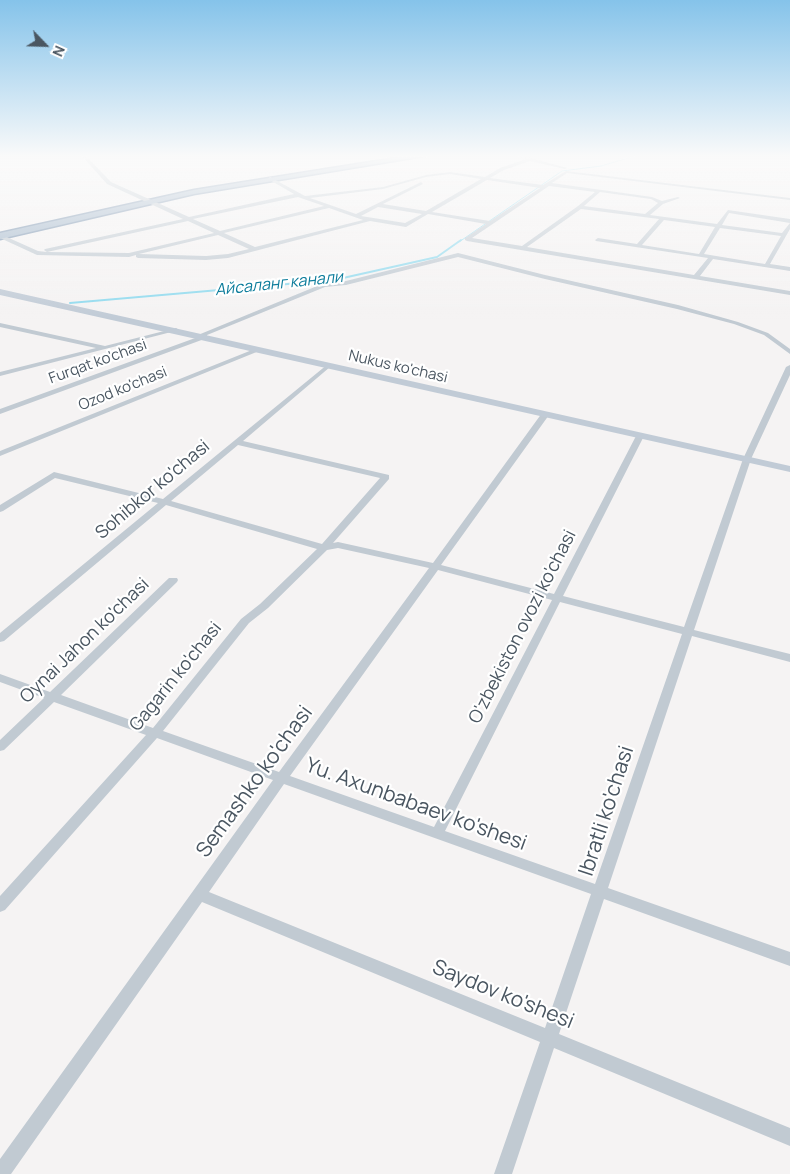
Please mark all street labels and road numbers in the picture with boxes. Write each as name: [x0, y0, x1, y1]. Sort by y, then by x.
street label: Furqat ko'chasi: [47, 336, 149, 388]
street label: Nukus ko'chasi: [347, 347, 449, 387]
street label: Ozod ko'chasi: [76, 363, 170, 415]
street label: Sohibkor ko'chasi: [91, 436, 215, 544]
street label: O'zbekiston ovozi ko'chasi: [465, 527, 581, 727]
street label: Oynai Jahon ko'chasi: [16, 574, 154, 708]
street label: Gagarin ko'chasi: [125, 618, 227, 736]
street label: Semashko ko'chasi: [191, 701, 319, 863]
street label: Ibratli ko'chasi: [574, 743, 640, 879]
street label: Yu. Axunbabaev ko'shesi: [302, 753, 530, 857]
street label: Saydov ko'shesi: [429, 955, 577, 1035]

